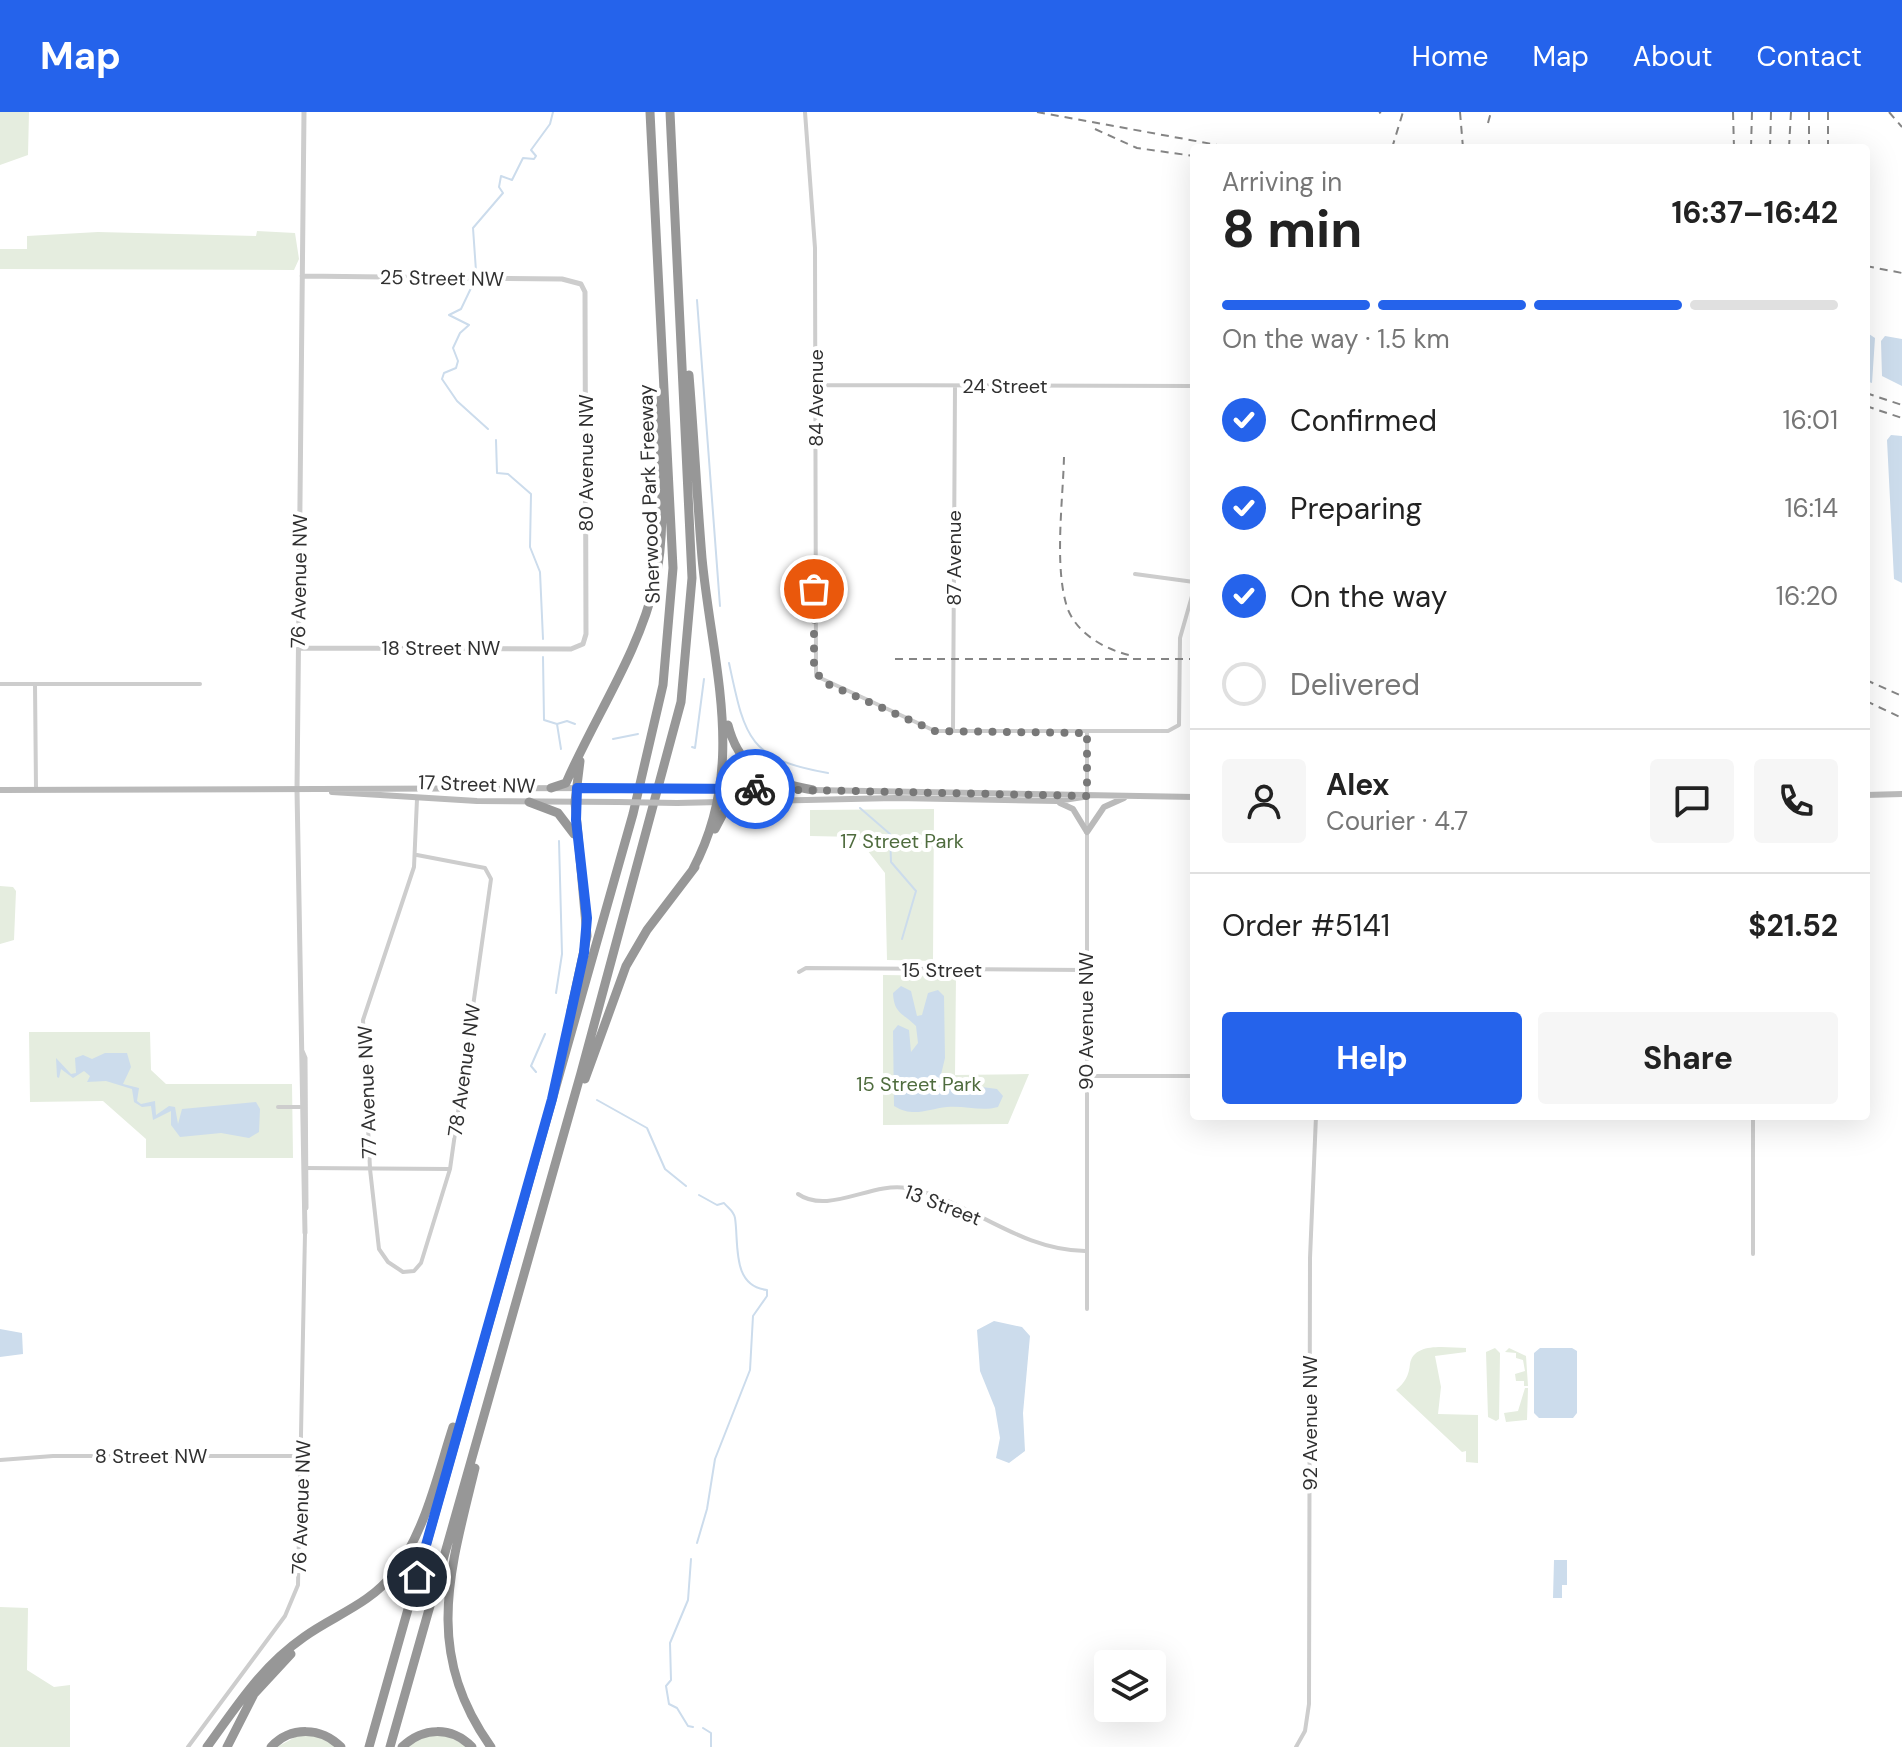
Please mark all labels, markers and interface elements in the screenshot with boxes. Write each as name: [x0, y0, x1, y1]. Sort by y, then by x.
text: Map: [40, 31, 121, 81]
text: Home: [1412, 38, 1488, 75]
text: Map: [1532, 38, 1589, 75]
text: About: [1633, 38, 1712, 75]
text: Contact: [1756, 38, 1862, 75]
text: Arriving in: [1222, 165, 1342, 199]
text: 16:37–16:42: [1672, 193, 1838, 232]
text: 8 min: [1222, 195, 1362, 263]
street label: 25 Street NW: [380, 264, 504, 292]
text: On the way · 1.5 km: [1222, 322, 1450, 356]
street label: 84 Avenue: [803, 349, 829, 447]
street label: 24 Street: [962, 373, 1048, 399]
street label: Sherwood Park Freeway: [632, 384, 666, 604]
street label: 80 Avenue NW: [573, 394, 599, 532]
icon: check: [1222, 398, 1266, 442]
text: Confirmed: [1290, 401, 1437, 440]
text: 16:01: [1782, 403, 1838, 437]
icon: check: [1222, 486, 1266, 530]
text: Preparing: [1290, 489, 1422, 528]
text: 16:14: [1784, 491, 1838, 525]
street label: 87 Avenue: [941, 510, 967, 606]
street label: 76 Avenue NW: [285, 514, 313, 648]
pin: [780, 555, 848, 623]
icon: bag: [792, 567, 836, 611]
icon: check: [1222, 574, 1266, 618]
text: On the way: [1290, 577, 1447, 616]
text: 16:20: [1776, 579, 1838, 613]
street label: 18 Street NW: [382, 635, 500, 661]
text: Delivered: [1290, 665, 1420, 704]
courier: [715, 749, 795, 829]
button: person: [1222, 759, 1306, 843]
button: chat: [1650, 759, 1734, 843]
button: phone: [1754, 759, 1838, 843]
text: Alex: [1326, 765, 1389, 804]
icon: bike: [733, 767, 777, 811]
street label: 17 Street NW: [418, 769, 536, 799]
text: Courier · 4.7: [1326, 804, 1468, 838]
park label: 17 Street Park: [840, 828, 964, 854]
text: Order #5141: [1222, 906, 1390, 945]
text: $21.52: [1748, 906, 1838, 945]
street label: 90 Avenue NW: [1073, 952, 1099, 1090]
street label: 15 Street: [902, 957, 982, 983]
street label: 78 Avenue NW: [442, 1002, 486, 1138]
button: Help: [1222, 1012, 1522, 1104]
button: Share: [1538, 1012, 1838, 1104]
street label: 77 Avenue NW: [352, 1025, 382, 1159]
park label: 15 Street Park: [856, 1071, 982, 1097]
street label: 13 Street: [901, 1179, 985, 1232]
street label: 92 Avenue NW: [1297, 1355, 1323, 1491]
street label: 76 Avenue NW: [286, 1439, 316, 1575]
street label: 8 Street NW: [95, 1443, 207, 1469]
pin: [383, 1543, 451, 1611]
icon: home: [395, 1555, 439, 1599]
map controls: [1094, 1650, 1166, 1722]
button: layers: [1094, 1650, 1166, 1722]

